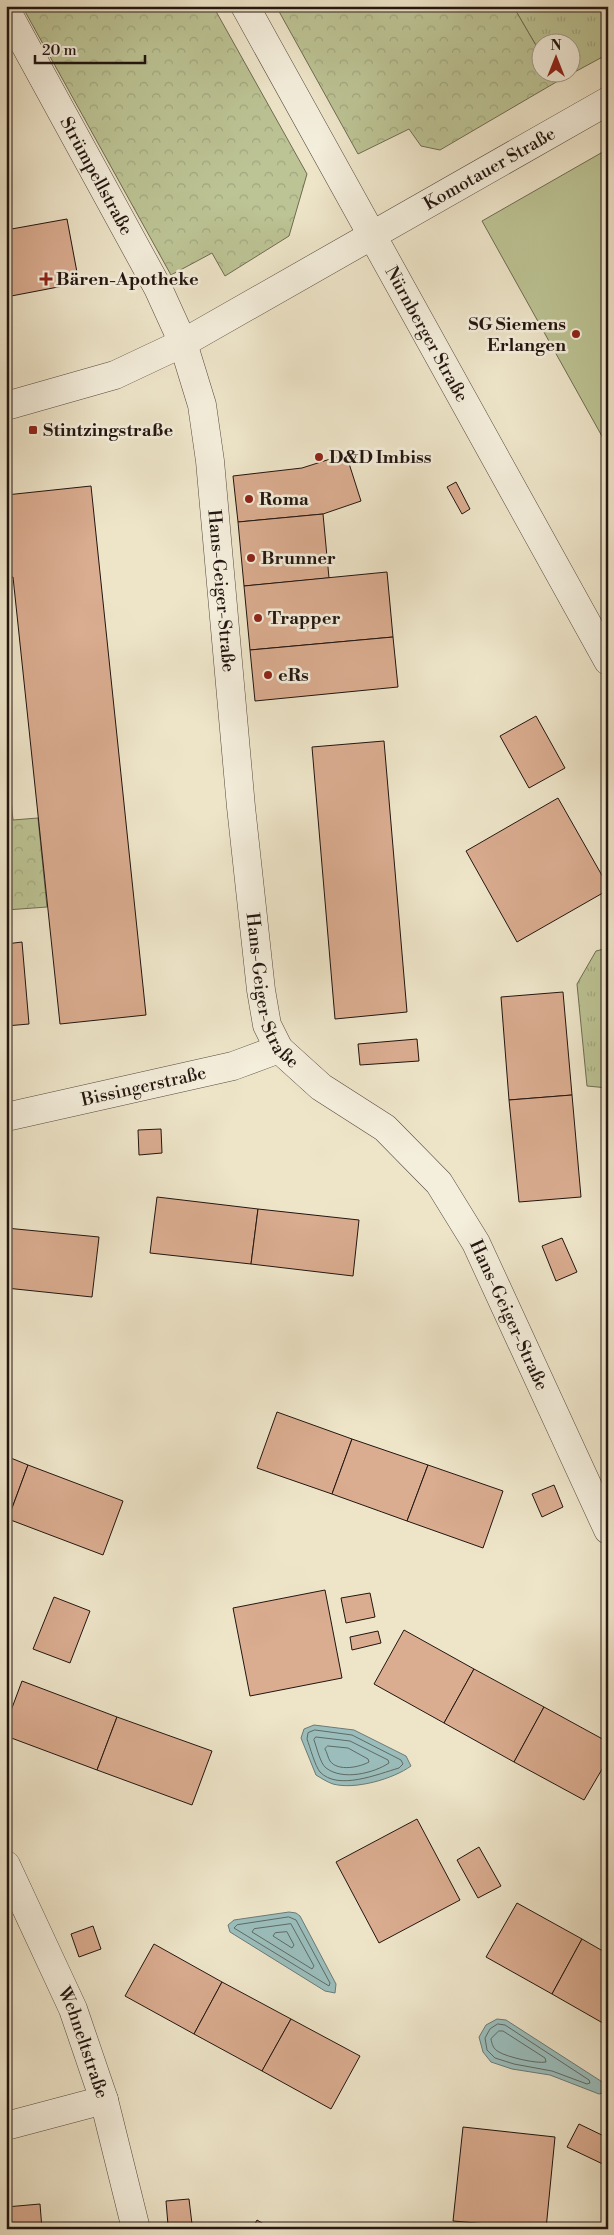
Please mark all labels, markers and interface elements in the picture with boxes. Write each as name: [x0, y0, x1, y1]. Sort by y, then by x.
scale bar: [35, 32, 145, 64]
north arrow: [532, 32, 582, 82]
text: N: [550, 37, 562, 55]
text: 20 m: [42, 41, 77, 60]
street label: Strümpellstraße: [55, 113, 138, 239]
street label: Komotauer Straße: [419, 122, 559, 215]
street label: Nürnberger Straße: [380, 262, 474, 406]
place label: Bären-Apotheke: [56, 268, 199, 291]
marker: Bären-Apotheke: [40, 273, 52, 285]
place label: SG Siemens Erlangen: [468, 313, 566, 357]
marker: SG Siemens Erlangen: [570, 328, 582, 340]
place label: Stintzingstraße: [43, 419, 174, 442]
marker: Stintzingstraße: [27, 424, 39, 436]
place label: D&D Imbiss: [329, 446, 432, 469]
marker: D&D Imbiss: [313, 451, 325, 463]
place label: Roma: [259, 488, 309, 511]
marker: Roma: [243, 493, 255, 505]
street label: Hans-Geiger-Straße: [203, 508, 240, 673]
place label: Brunner: [261, 547, 336, 570]
marker: Brunner: [245, 552, 257, 564]
place label: Trapper: [268, 607, 341, 630]
marker: Trapper: [252, 612, 264, 624]
place label: eRs: [278, 664, 309, 687]
marker: eRs: [262, 669, 274, 681]
street label: Hans-Geiger-Straße: [241, 911, 304, 1073]
street label: Bissingerstraße: [78, 1061, 208, 1112]
street label: Hans-Geiger-Straße: [465, 1236, 554, 1394]
street label: Wehneltstraße: [52, 1982, 114, 2101]

